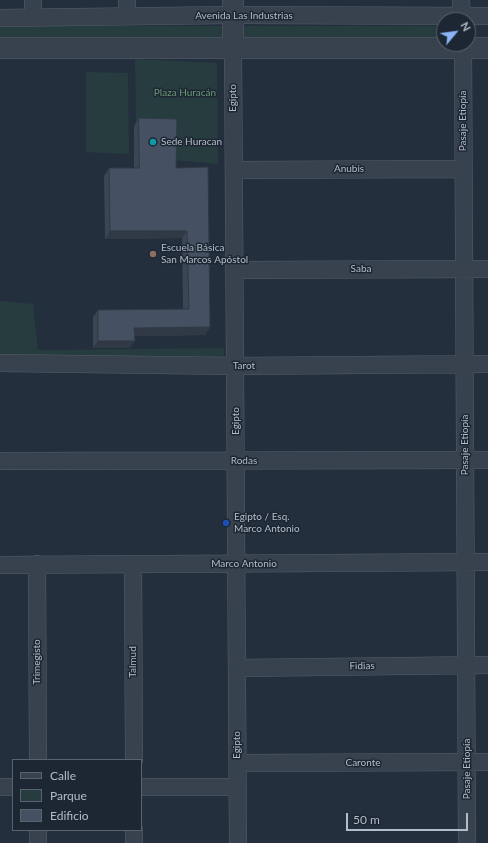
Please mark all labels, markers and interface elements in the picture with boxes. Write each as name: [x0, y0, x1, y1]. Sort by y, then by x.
street label: Avenida Las Industrias: [195, 10, 293, 22]
north arrow: [436, 12, 476, 52]
text: N: [458, 20, 474, 33]
street label: Egipto: [227, 84, 239, 112]
park label: Plaza Huracán: [154, 87, 216, 99]
street label: Pasaje Etiopía: [457, 91, 469, 151]
place label: Sede Huracan: [161, 136, 222, 148]
marker: Sede Huracan: [148, 137, 158, 147]
street label: Anubis: [334, 163, 364, 175]
place label: Escuela Básica San Marcos Apóstol: [161, 242, 248, 266]
marker: Escuela Básica San Marcos Apóstol: [148, 249, 158, 259]
street label: Saba: [351, 263, 371, 275]
street label: Tarot: [233, 360, 255, 372]
street label: Egipto: [230, 407, 242, 435]
street label: Pasaje Etiopía: [459, 415, 471, 475]
street label: Rodas: [231, 455, 257, 467]
place label: Egipto / Esq. Marco Antonio: [234, 511, 300, 534]
marker: Egipto / Esq. Marco Antonio: [221, 518, 231, 528]
street label: Marco Antonio: [211, 558, 277, 570]
street label: Trimegisto: [31, 639, 43, 685]
street label: Talmud: [127, 646, 139, 678]
street label: Fidias: [349, 660, 375, 672]
street label: Egipto: [231, 731, 243, 759]
street label: Pasaje Etiopía: [461, 739, 473, 799]
street label: Caronte: [345, 757, 381, 769]
legend: [12, 759, 142, 831]
text: Calle: [50, 768, 76, 783]
text: Parque: [50, 788, 87, 803]
scale bar: [348, 805, 470, 831]
text: Edificio: [50, 808, 89, 823]
text: 50 m: [353, 812, 380, 827]

